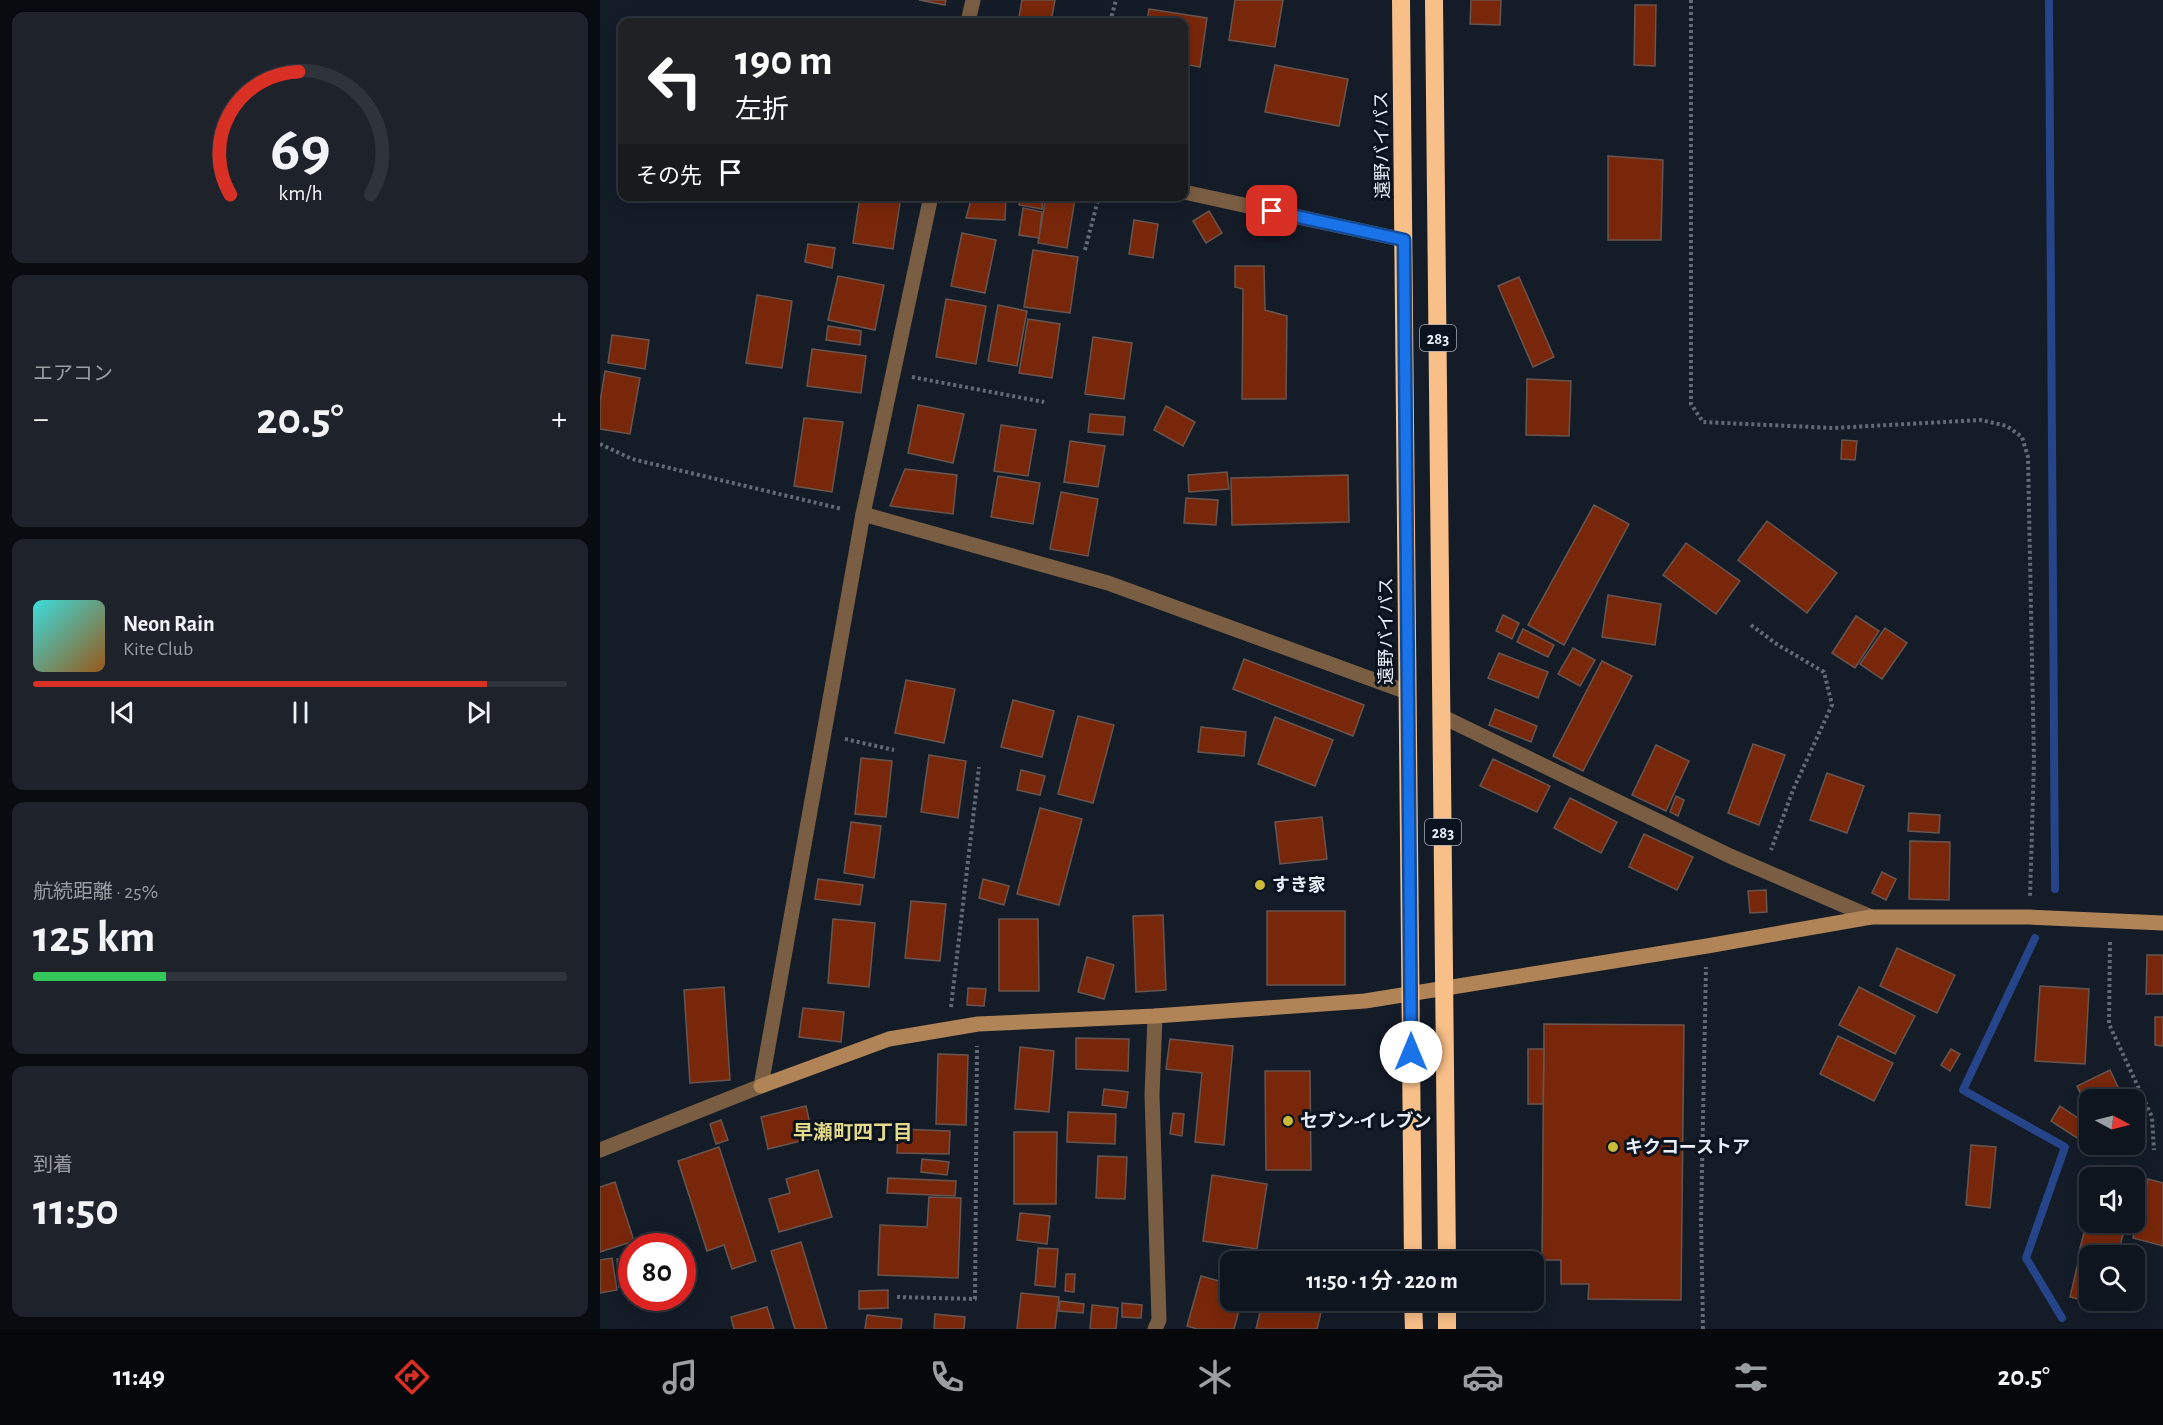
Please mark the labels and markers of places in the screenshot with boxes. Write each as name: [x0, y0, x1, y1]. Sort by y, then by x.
pin: [1246, 185, 1297, 236]
place label: すき家: [1272, 876, 1326, 895]
marker: すき家: [1253, 878, 1267, 892]
place label: セブン-イレブン: [1300, 1111, 1431, 1131]
marker: セブン-イレブン: [1281, 1114, 1295, 1128]
place label: キクコーストア: [1625, 1138, 1750, 1157]
marker: キクコーストア: [1606, 1140, 1620, 1154]

